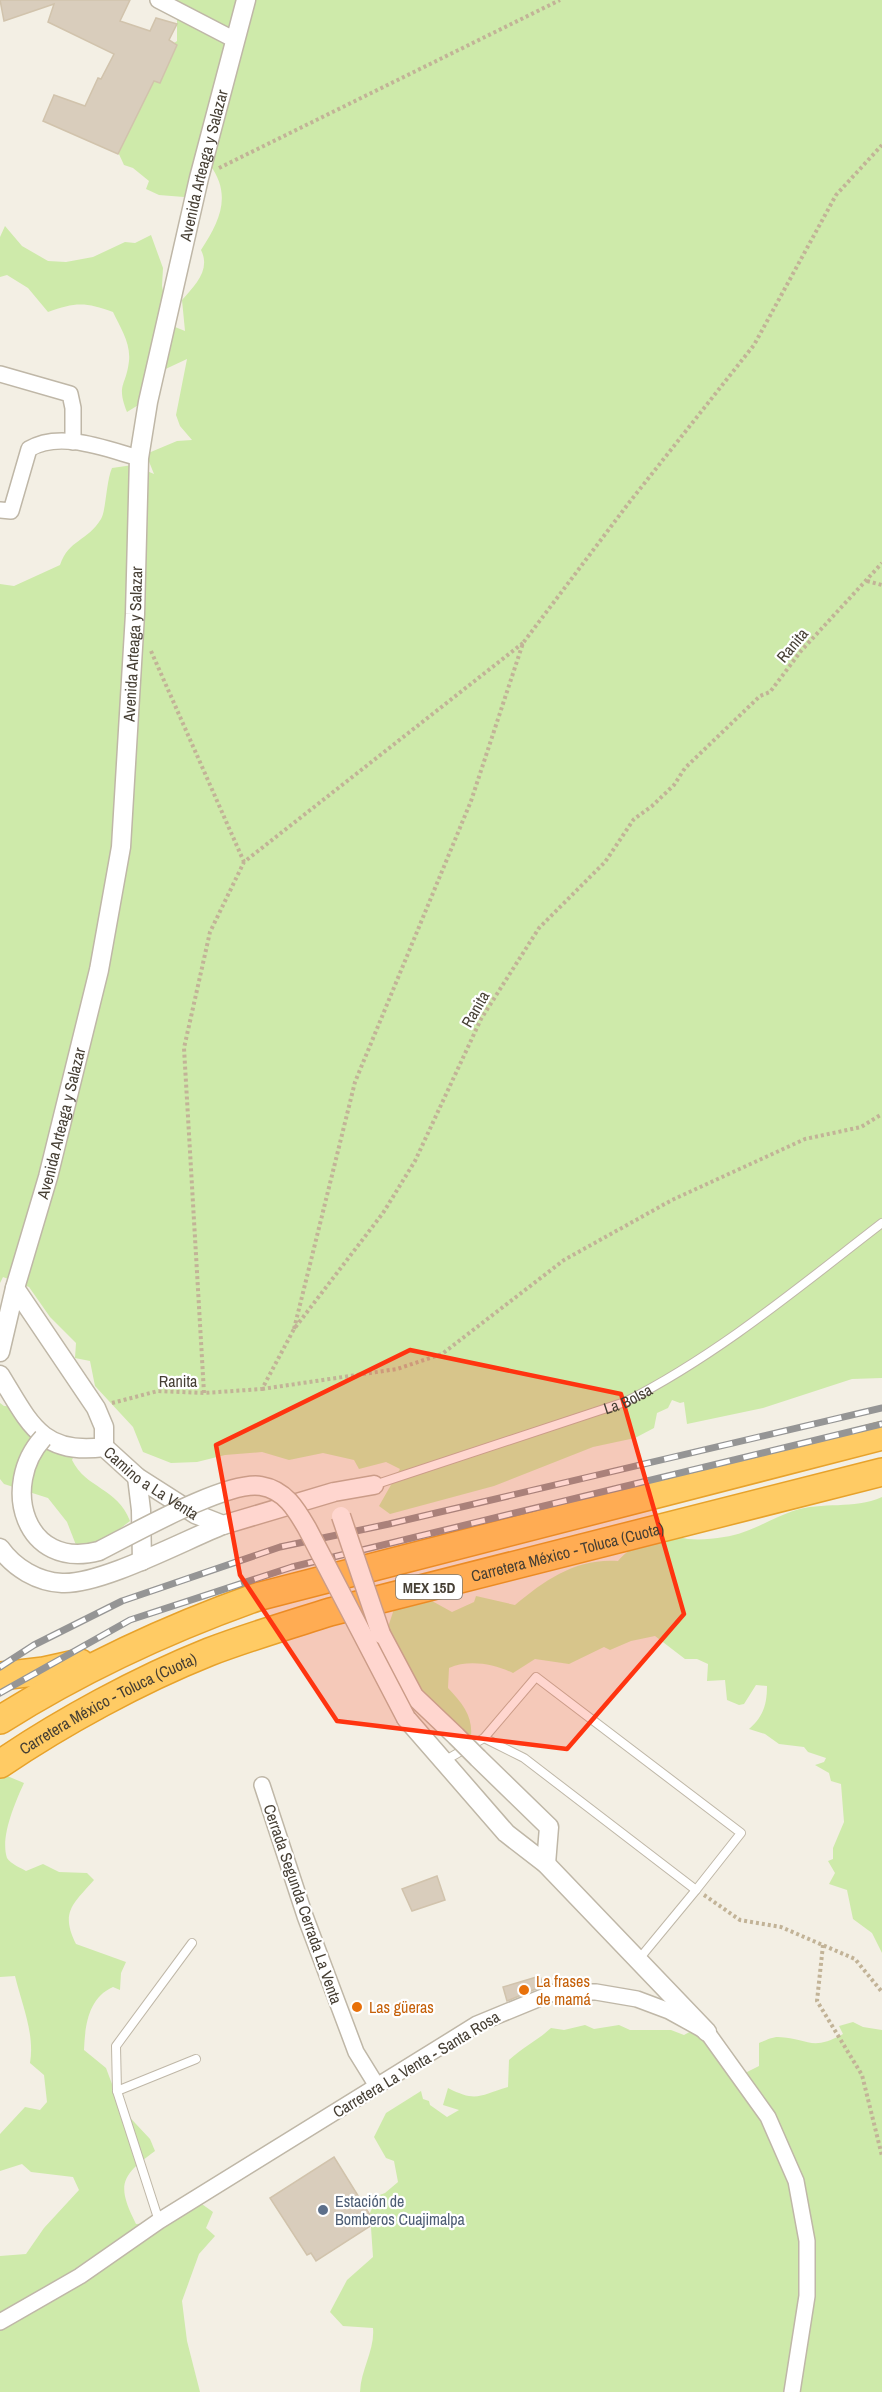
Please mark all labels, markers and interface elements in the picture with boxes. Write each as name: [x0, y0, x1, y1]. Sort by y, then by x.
street label: Avenida Arteaga y Salazar: [174, 87, 233, 244]
street label: Avenida Arteaga y Salazar: [117, 566, 147, 723]
street label: Ranita: [771, 623, 813, 667]
street label: Ranita: [456, 986, 495, 1031]
street label: Avenida Arteaga y Salazar: [31, 1045, 91, 1202]
street label: Ranita: [159, 1370, 198, 1392]
street label: La Bolsa: [601, 1378, 657, 1419]
street label: Camino a La Venta: [99, 1441, 204, 1525]
street label: Carretera México - Toluca (Cuota): [469, 1517, 666, 1587]
road number: MEX 15D: [396, 1575, 462, 1599]
street label: Carretera México - Toluca (Cuota): [15, 1647, 200, 1760]
street label: Cerrada Segunda Cerrada La Venta: [258, 1801, 348, 2008]
place label: La frases de mamá: [536, 1970, 591, 2010]
marker: La frases de mamá: [517, 1983, 531, 1997]
place label: Las güeras: [369, 1996, 434, 2018]
marker: Las güeras: [350, 2000, 364, 2014]
street label: Carretera La Venta - Santa Rosa: [328, 2005, 504, 2123]
place label: Estación de Bomberos Cuajimalpa: [335, 2190, 465, 2230]
marker: Estación de Bomberos Cuajimalpa: [316, 2203, 330, 2217]

